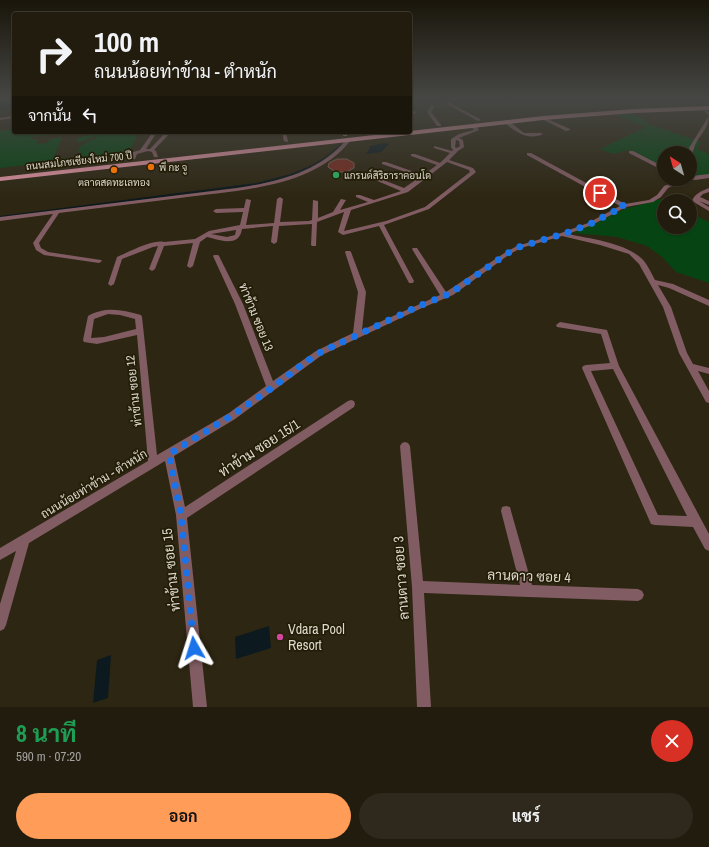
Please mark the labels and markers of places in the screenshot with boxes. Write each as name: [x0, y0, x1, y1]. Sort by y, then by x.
place label: พี กะ จู: [159, 161, 187, 175]
marker: พี กะ จู: [146, 162, 156, 172]
marker: ตลาดสดทะเลทอง: [109, 165, 119, 175]
place label: แกรนด์สิริธาราคอนโด: [344, 168, 431, 182]
marker: แกรนด์สิริธาราคอนโด: [331, 170, 341, 180]
place label: ตลาดสดทะเลทอง: [78, 176, 150, 189]
pin: [583, 176, 617, 210]
place label: Vdara Pool Resort: [288, 620, 345, 654]
marker: Vdara Pool Resort: [275, 632, 285, 642]

